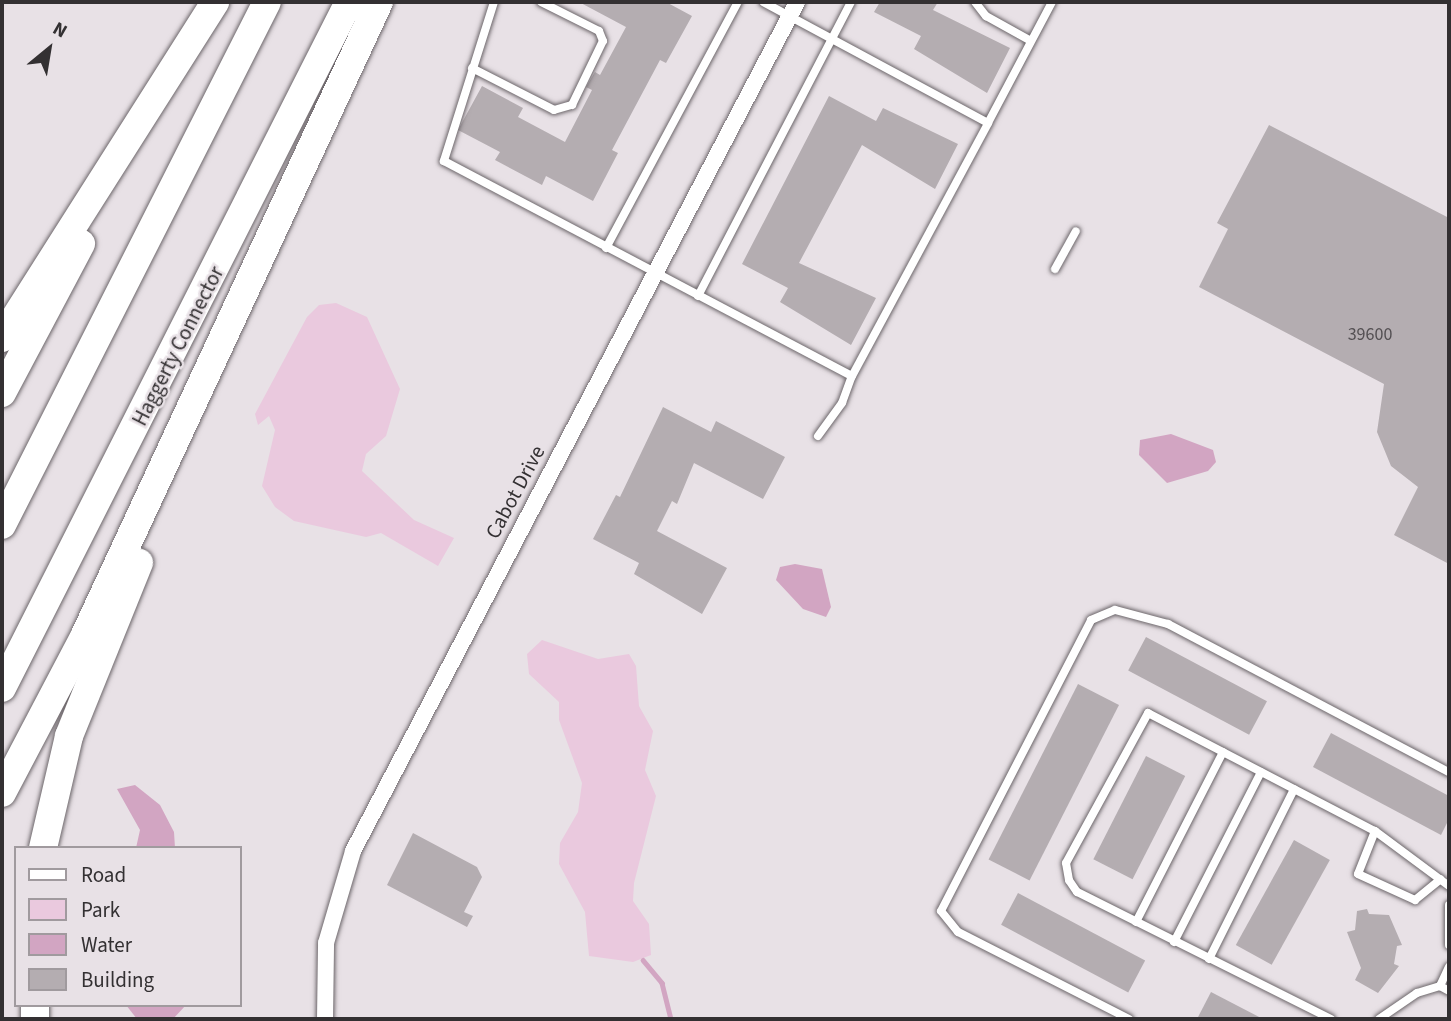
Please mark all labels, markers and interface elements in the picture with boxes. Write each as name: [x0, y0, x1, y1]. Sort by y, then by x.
north arrow: [14, 14, 84, 84]
text: N: [48, 16, 72, 45]
street label: Haggerty Connector: [127, 262, 229, 430]
house number: 39600: [1348, 324, 1392, 346]
street label: Cabot Drive: [480, 441, 550, 543]
legend: [14, 846, 242, 1007]
text: Road: [81, 860, 126, 890]
text: Park: [81, 895, 120, 925]
text: Water: [81, 930, 132, 960]
text: Building: [81, 965, 154, 995]

